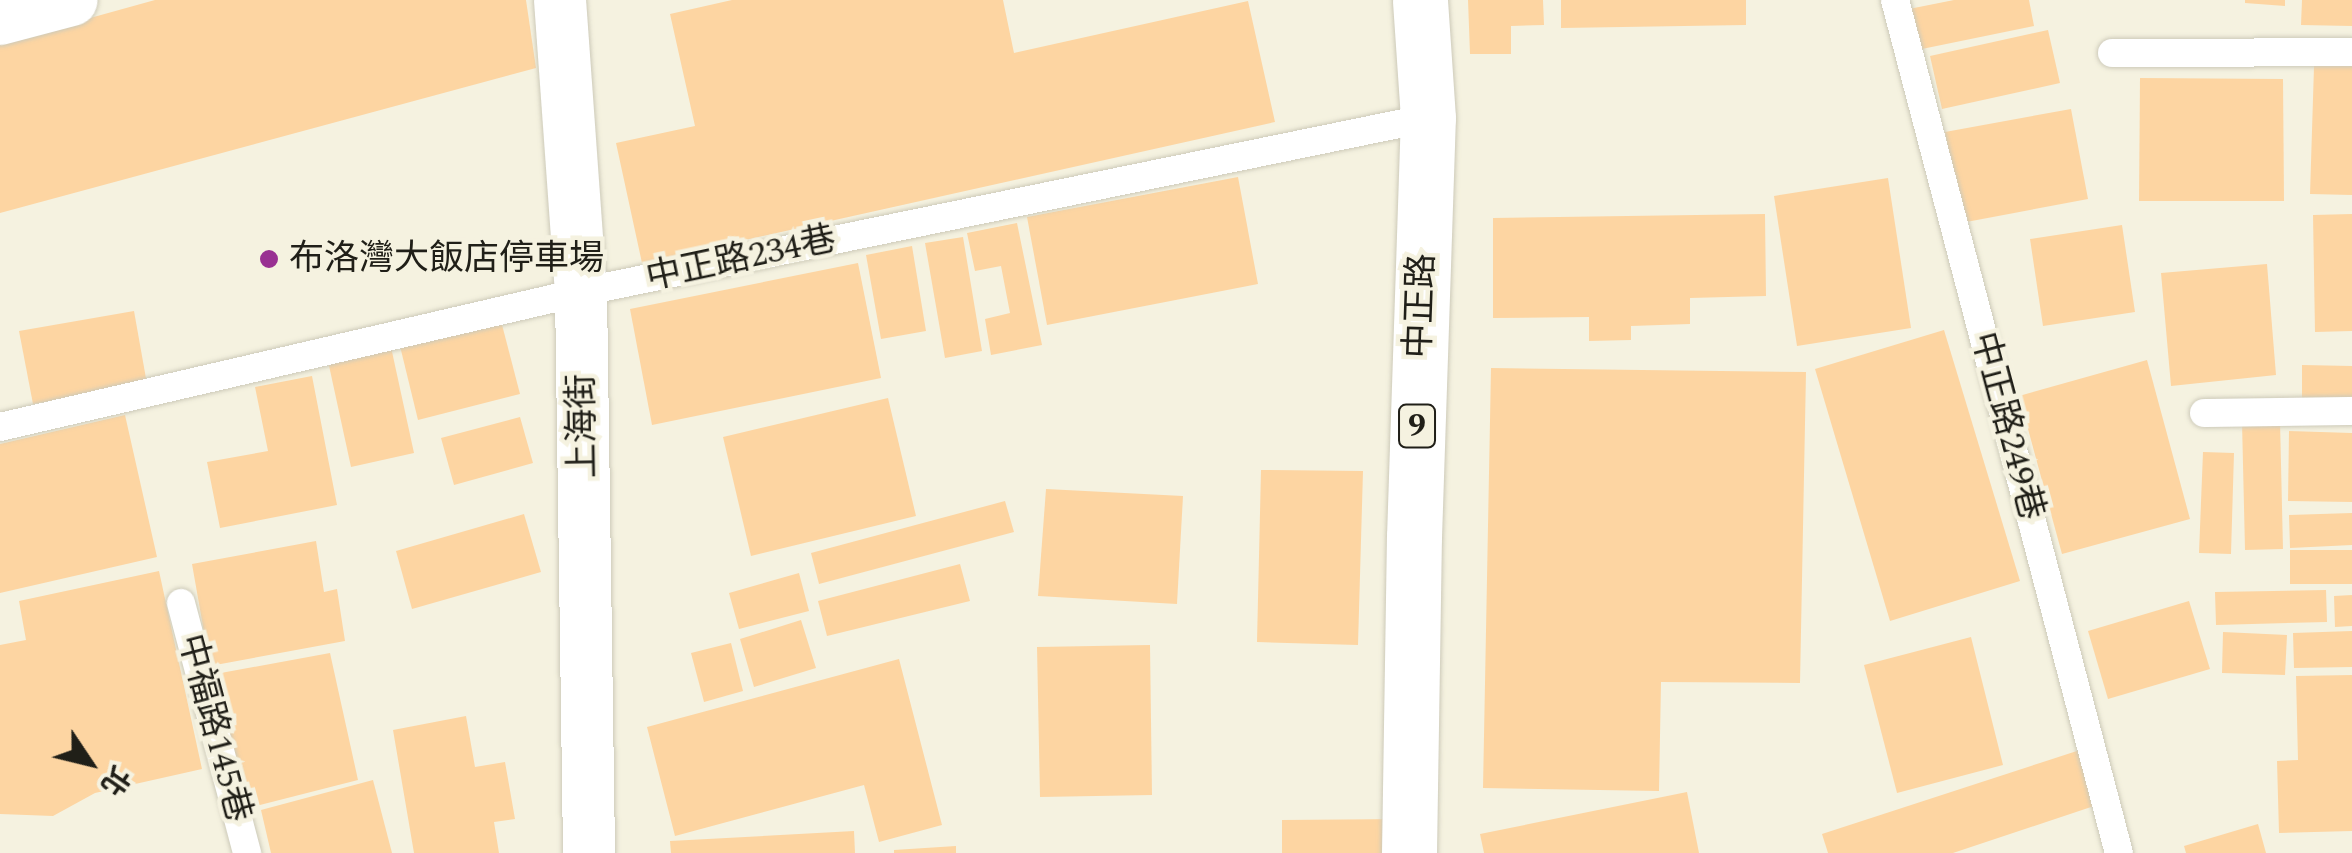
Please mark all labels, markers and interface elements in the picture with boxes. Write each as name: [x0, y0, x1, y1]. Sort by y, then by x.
street label: 中正路234巷: [642, 218, 840, 300]
place label: 布洛灣大飯店停車場: [289, 238, 604, 280]
marker: 布洛灣大飯店停車場: [258, 248, 280, 270]
street label: 中正路: [1398, 253, 1444, 359]
street label: 中正路249巷: [1962, 328, 2052, 524]
street label: 上海街: [561, 373, 605, 479]
road number: 9: [1397, 399, 1437, 453]
street label: 中福路145巷: [169, 630, 259, 826]
north arrow: [40, 713, 140, 813]
text: 北: [89, 757, 141, 804]

